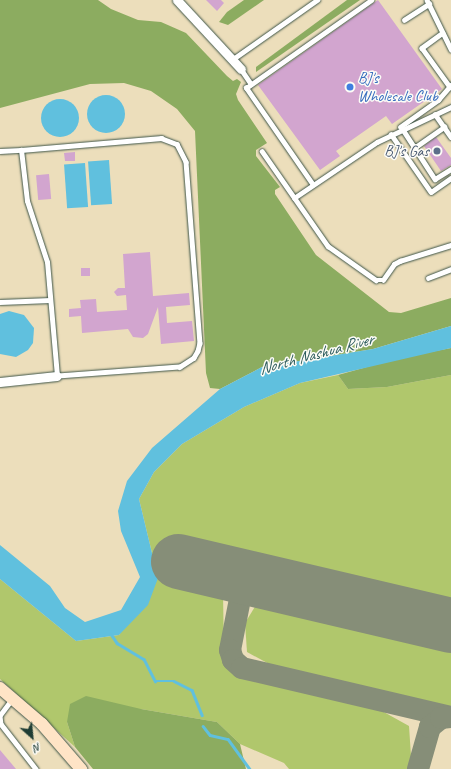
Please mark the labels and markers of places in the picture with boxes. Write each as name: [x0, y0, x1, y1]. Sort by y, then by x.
place label: BJ's Wholesale Club: [358, 68, 438, 106]
marker: BJ's Wholesale Club: [345, 82, 355, 92]
place label: BJ's Gas: [384, 141, 429, 161]
marker: BJ's Gas: [432, 146, 442, 156]

